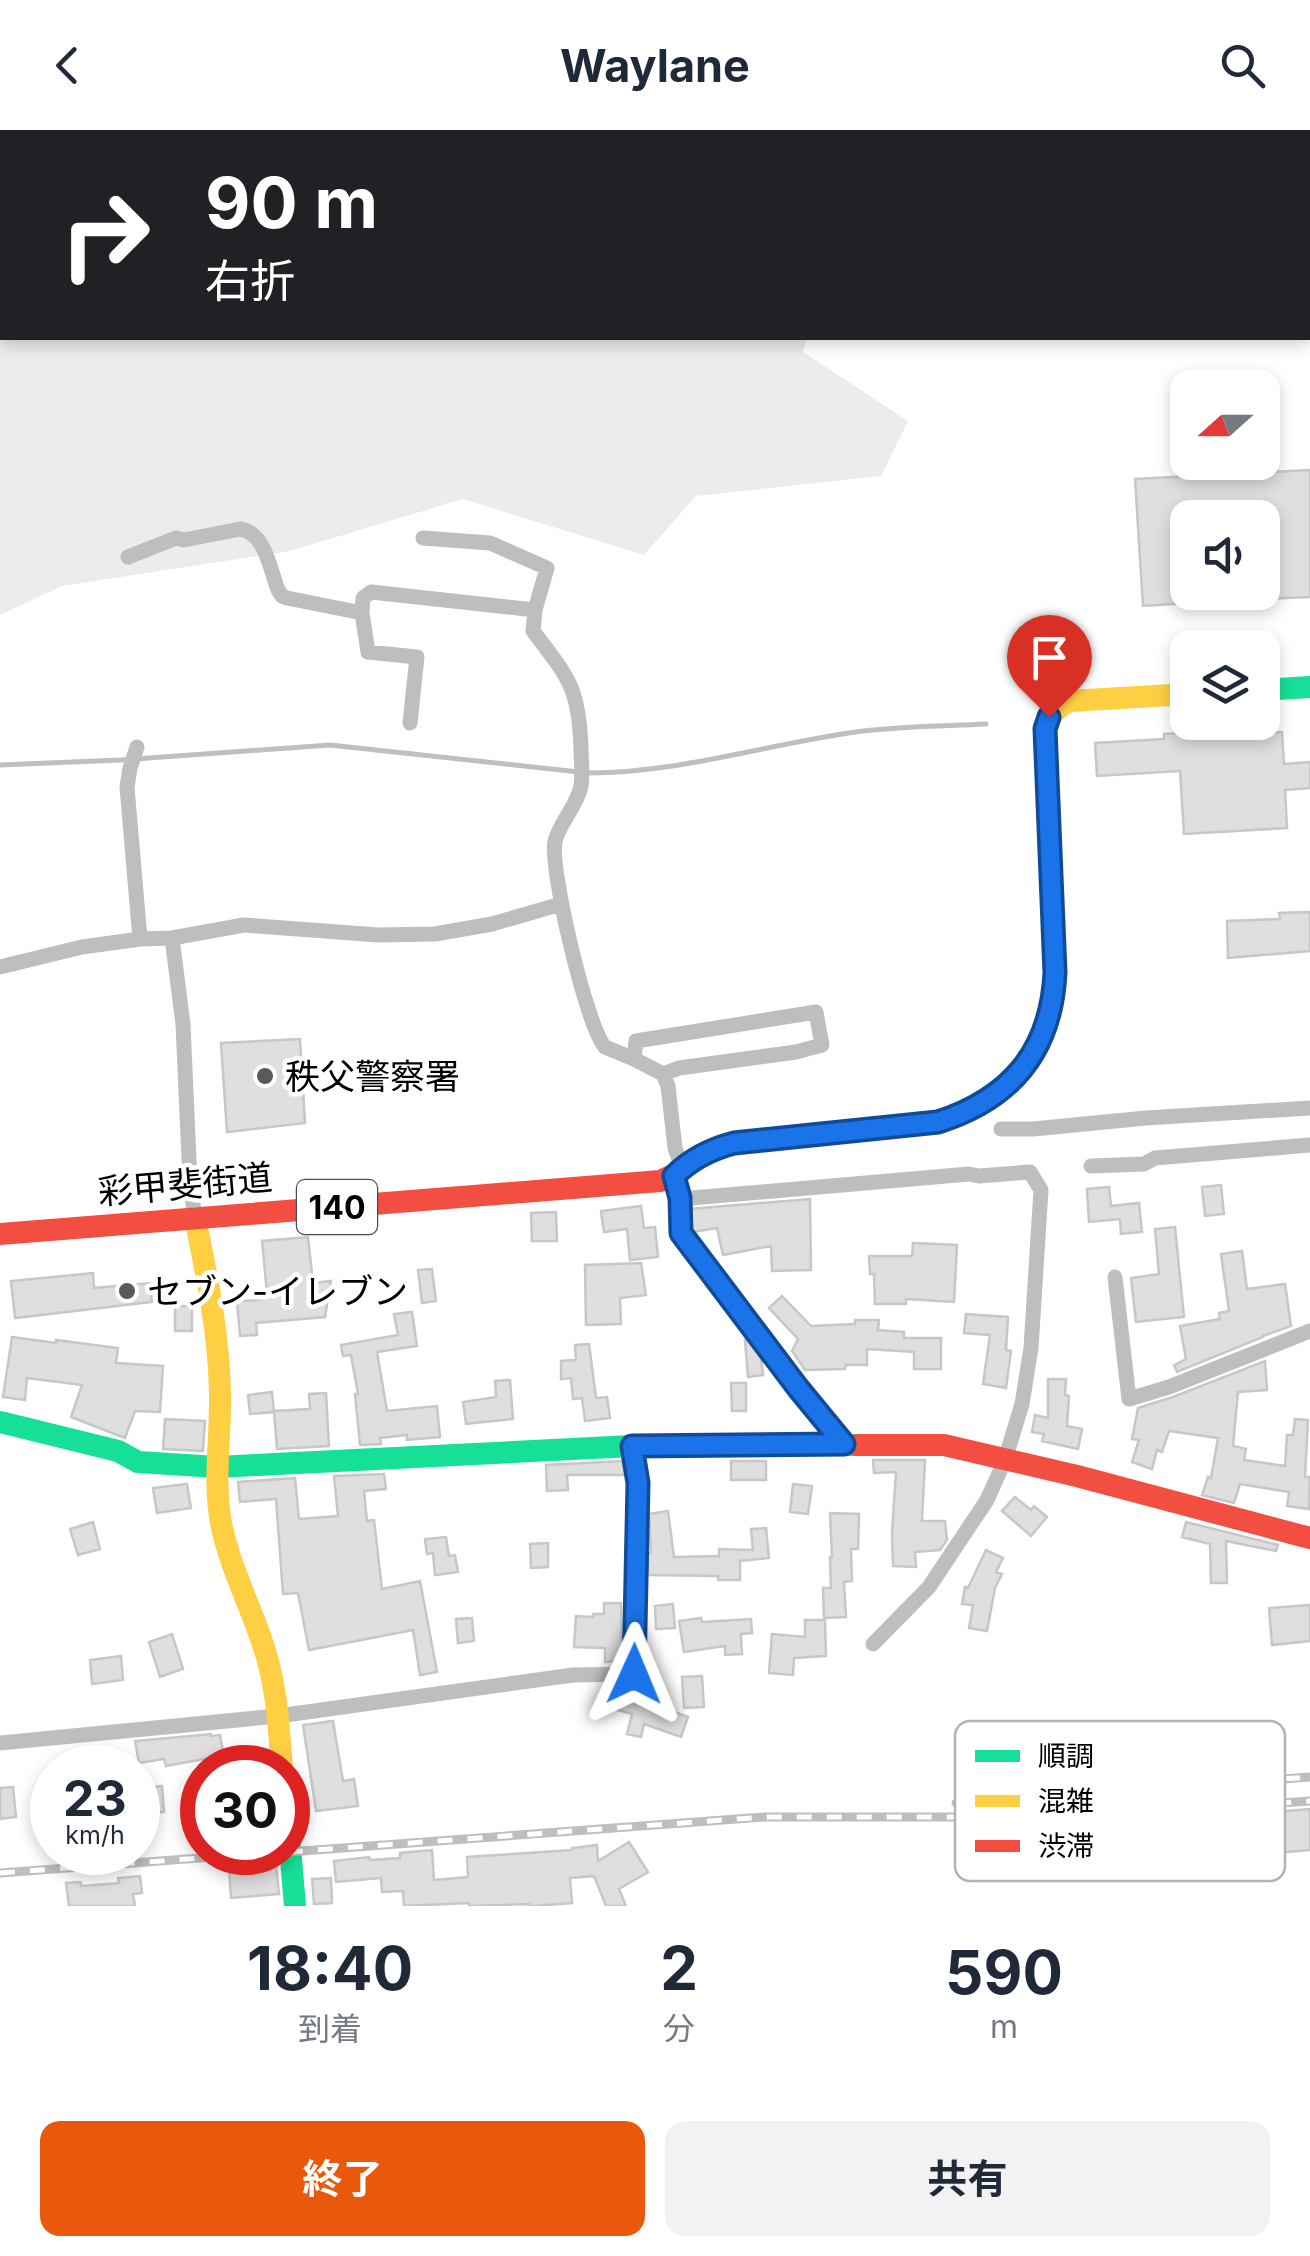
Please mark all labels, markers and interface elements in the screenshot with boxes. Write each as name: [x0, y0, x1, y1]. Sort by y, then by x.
icon: back: [40, 38, 95, 93]
text: Waylane: [560, 38, 750, 93]
icon: search: [1215, 38, 1270, 93]
text: 90 m: [205, 160, 378, 245]
icon: right: [40, 170, 170, 300]
text: 右折: [205, 253, 295, 308]
north arrow: [1170, 370, 1280, 480]
map controls: [1170, 370, 1280, 740]
button: sound: [1170, 500, 1280, 610]
pin: [1007, 615, 1092, 718]
icon: arrive: [1022, 630, 1077, 685]
button: layers: [1170, 630, 1280, 740]
place label: 秩父警察署: [285, 1055, 460, 1097]
marker: 秩父警察署: [254, 1065, 276, 1087]
street label: 彩甲斐街道: [96, 1155, 274, 1213]
road number: 140: [297, 1180, 377, 1234]
place label: セブン-イレブン: [147, 1270, 408, 1312]
marker: セブン-イレブン: [116, 1280, 138, 1302]
position arrow: [582, 1622, 686, 1726]
legend: [955, 1721, 1285, 1881]
text: 順調: [1038, 1739, 1094, 1773]
speed limit sign: 30: [180, 1745, 310, 1875]
text: 23: [63, 1768, 127, 1828]
text: 混雑: [1038, 1784, 1094, 1818]
text: km/h: [65, 1820, 125, 1850]
text: 渋滞: [1038, 1829, 1094, 1863]
text: 18:40: [247, 1932, 413, 2004]
text: 2: [660, 1932, 698, 2004]
text: 590: [945, 1936, 1063, 2008]
text: m: [990, 2007, 1018, 2046]
text: 到着: [298, 2009, 362, 2048]
text: 分: [663, 2009, 695, 2048]
button: 終了: [40, 2121, 645, 2236]
button: 共有: [665, 2121, 1270, 2236]

